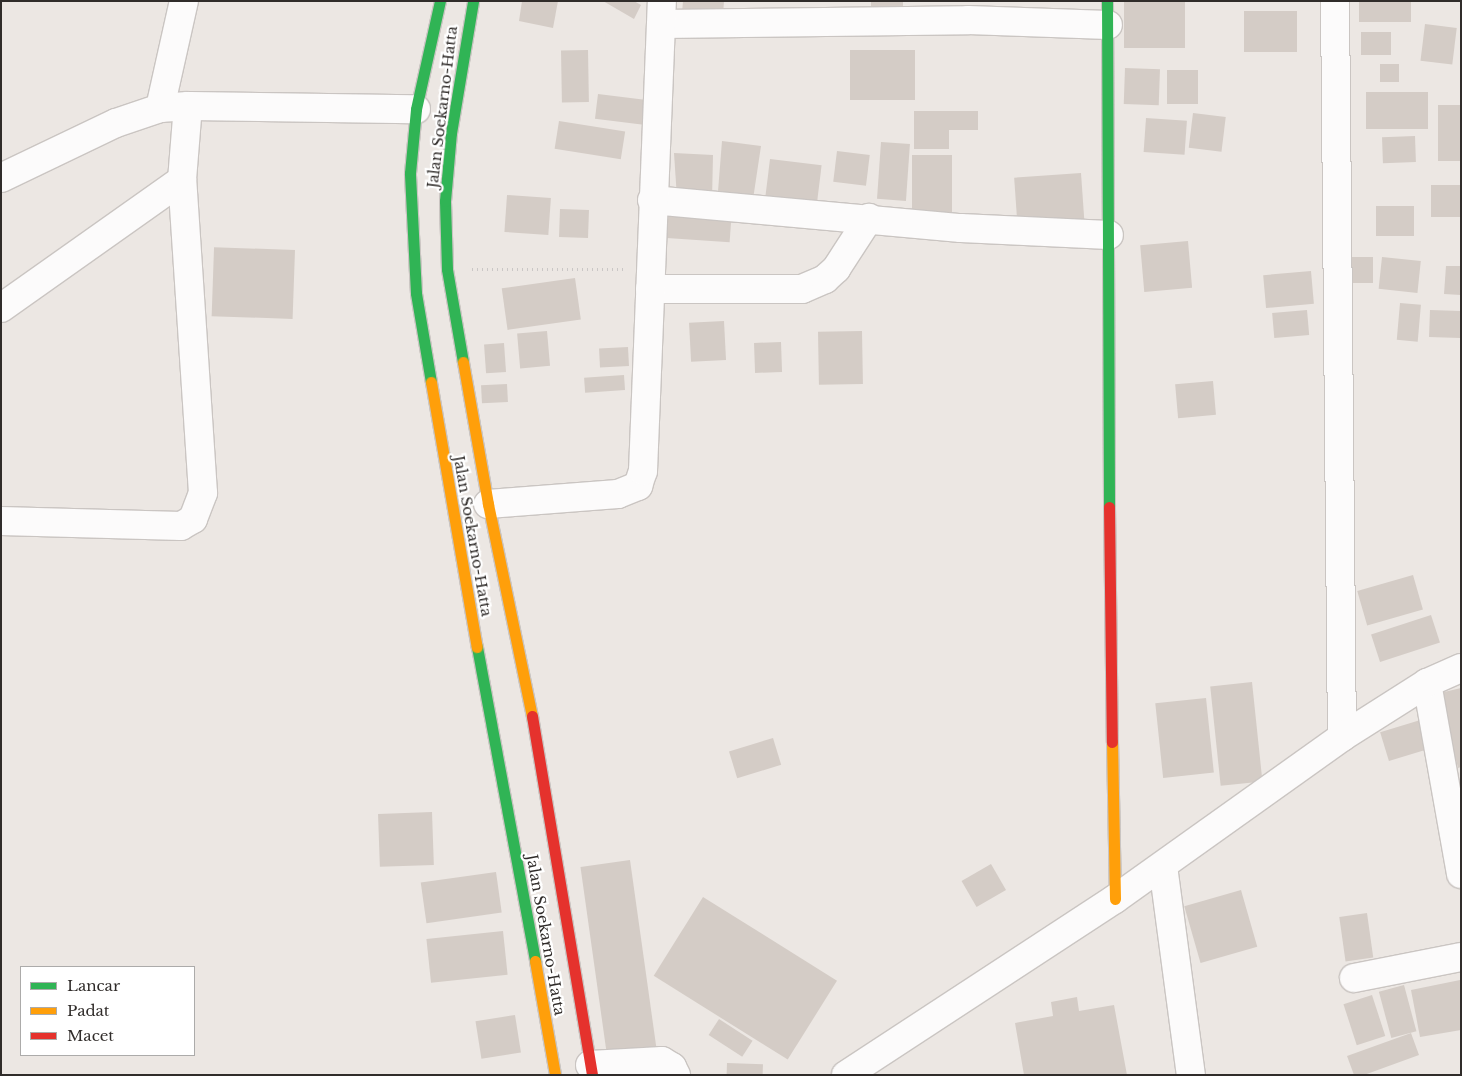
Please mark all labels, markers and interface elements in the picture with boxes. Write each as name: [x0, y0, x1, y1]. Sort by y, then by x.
street label: Jalan Soekarno-Hatta: [423, 25, 461, 189]
street label: Jalan Soekarno-Hatta: [450, 454, 496, 618]
street label: Jalan Soekarno-Hatta: [523, 853, 569, 1017]
legend: [20, 966, 195, 1056]
text: Lancar: [67, 976, 120, 995]
text: Padat: [67, 1001, 110, 1020]
text: Macet: [67, 1026, 114, 1045]

